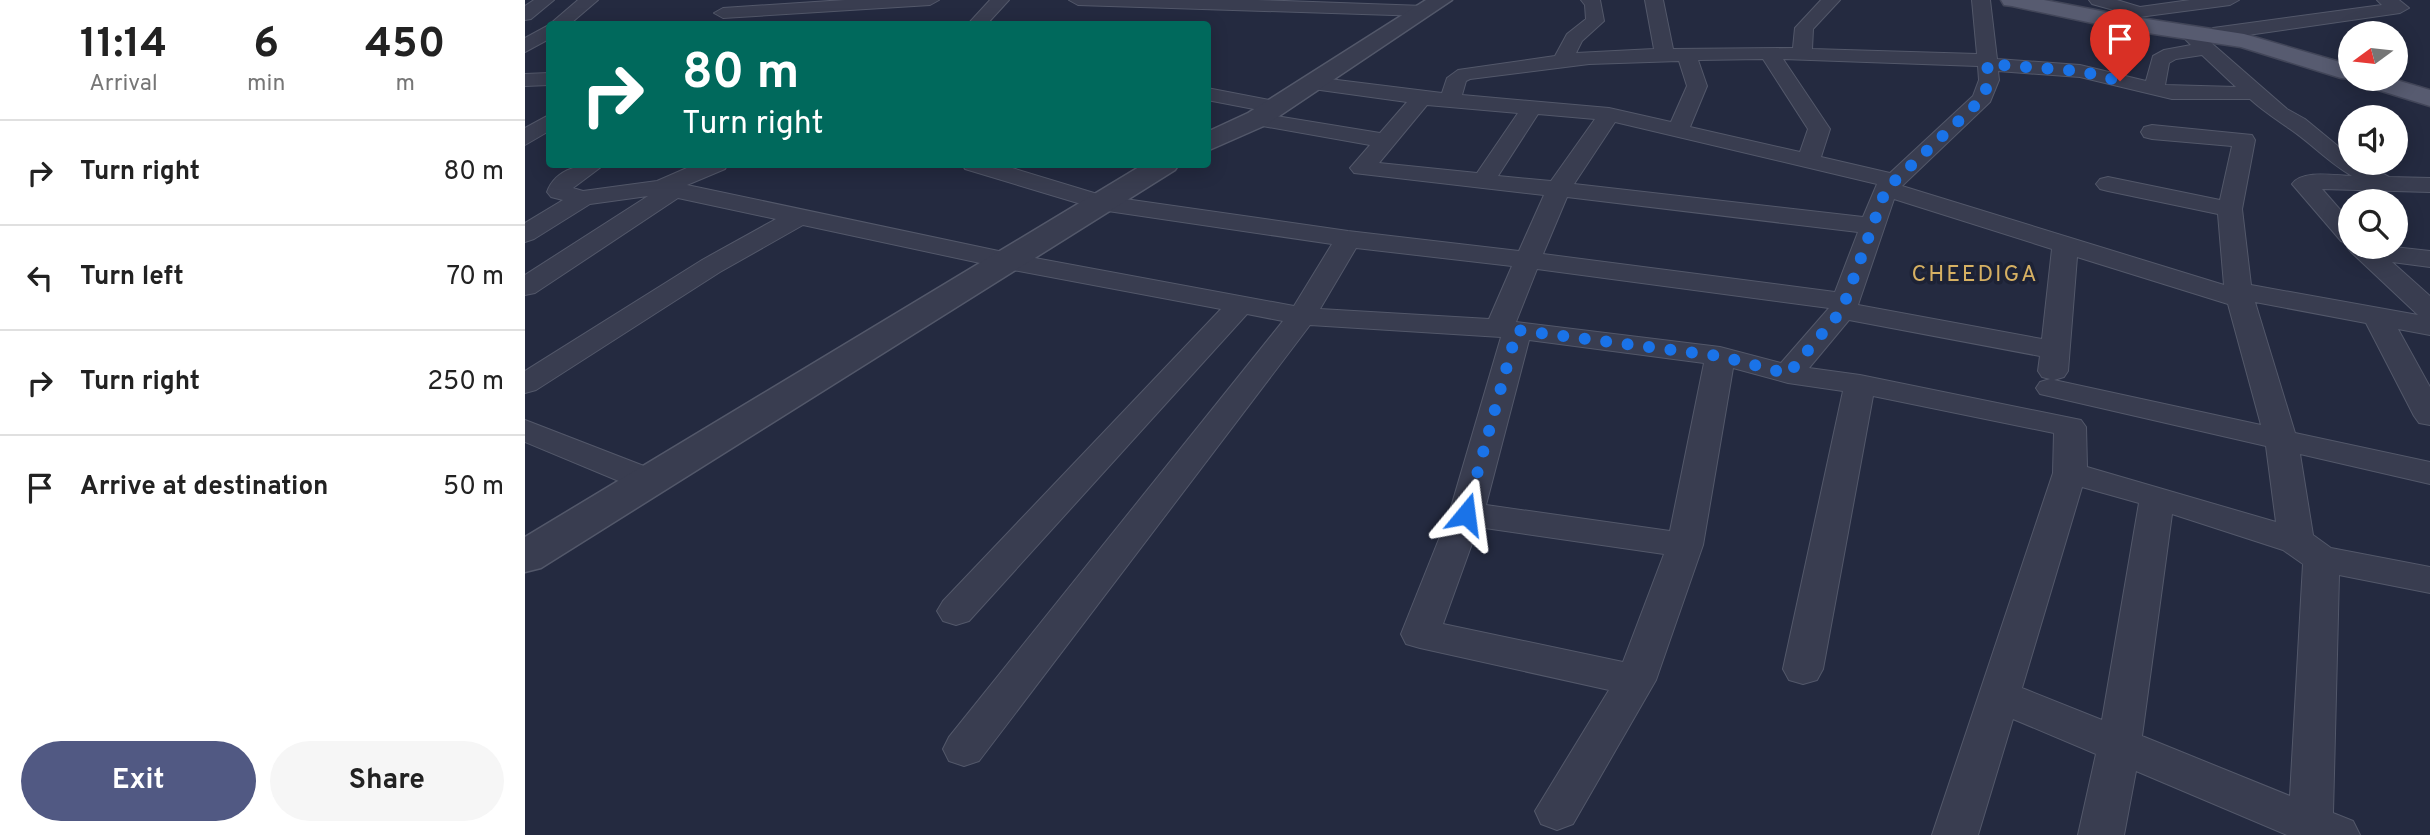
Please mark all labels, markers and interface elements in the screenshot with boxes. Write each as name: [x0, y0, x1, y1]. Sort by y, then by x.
pin: [2090, 9, 2150, 81]
text: 11:14: [80, 19, 167, 72]
text: 6: [253, 19, 279, 72]
text: 450: [365, 19, 445, 72]
icon: arrive: [2101, 20, 2139, 58]
north arrow: [2338, 21, 2408, 91]
map controls: [2338, 21, 2408, 259]
text: 80 m: [682, 44, 799, 106]
icon: right: [567, 49, 658, 140]
text: Arrival: [89, 70, 158, 99]
text: min: [247, 70, 285, 99]
text: m: [395, 70, 415, 99]
text: Turn right: [682, 105, 824, 145]
button: sound: [2338, 105, 2408, 175]
icon: right: [21, 154, 59, 192]
text: Turn right: [80, 156, 200, 189]
text: 80 m: [444, 156, 504, 189]
button: search: [2338, 189, 2408, 259]
icon: left: [21, 259, 59, 297]
text: Turn left: [80, 261, 184, 294]
text: 70 m: [446, 261, 504, 294]
district label: CHEEDIGA: [1911, 261, 2039, 290]
icon: right: [21, 364, 59, 402]
text: Turn right: [80, 366, 200, 399]
text: 250 m: [427, 366, 504, 399]
icon: arrive: [21, 469, 59, 507]
text: Arrive at destination: [80, 471, 328, 504]
text: 50 m: [443, 471, 504, 504]
position arrow: [1429, 477, 1503, 551]
button: Exit: [21, 741, 256, 821]
button: Share: [270, 741, 504, 821]

